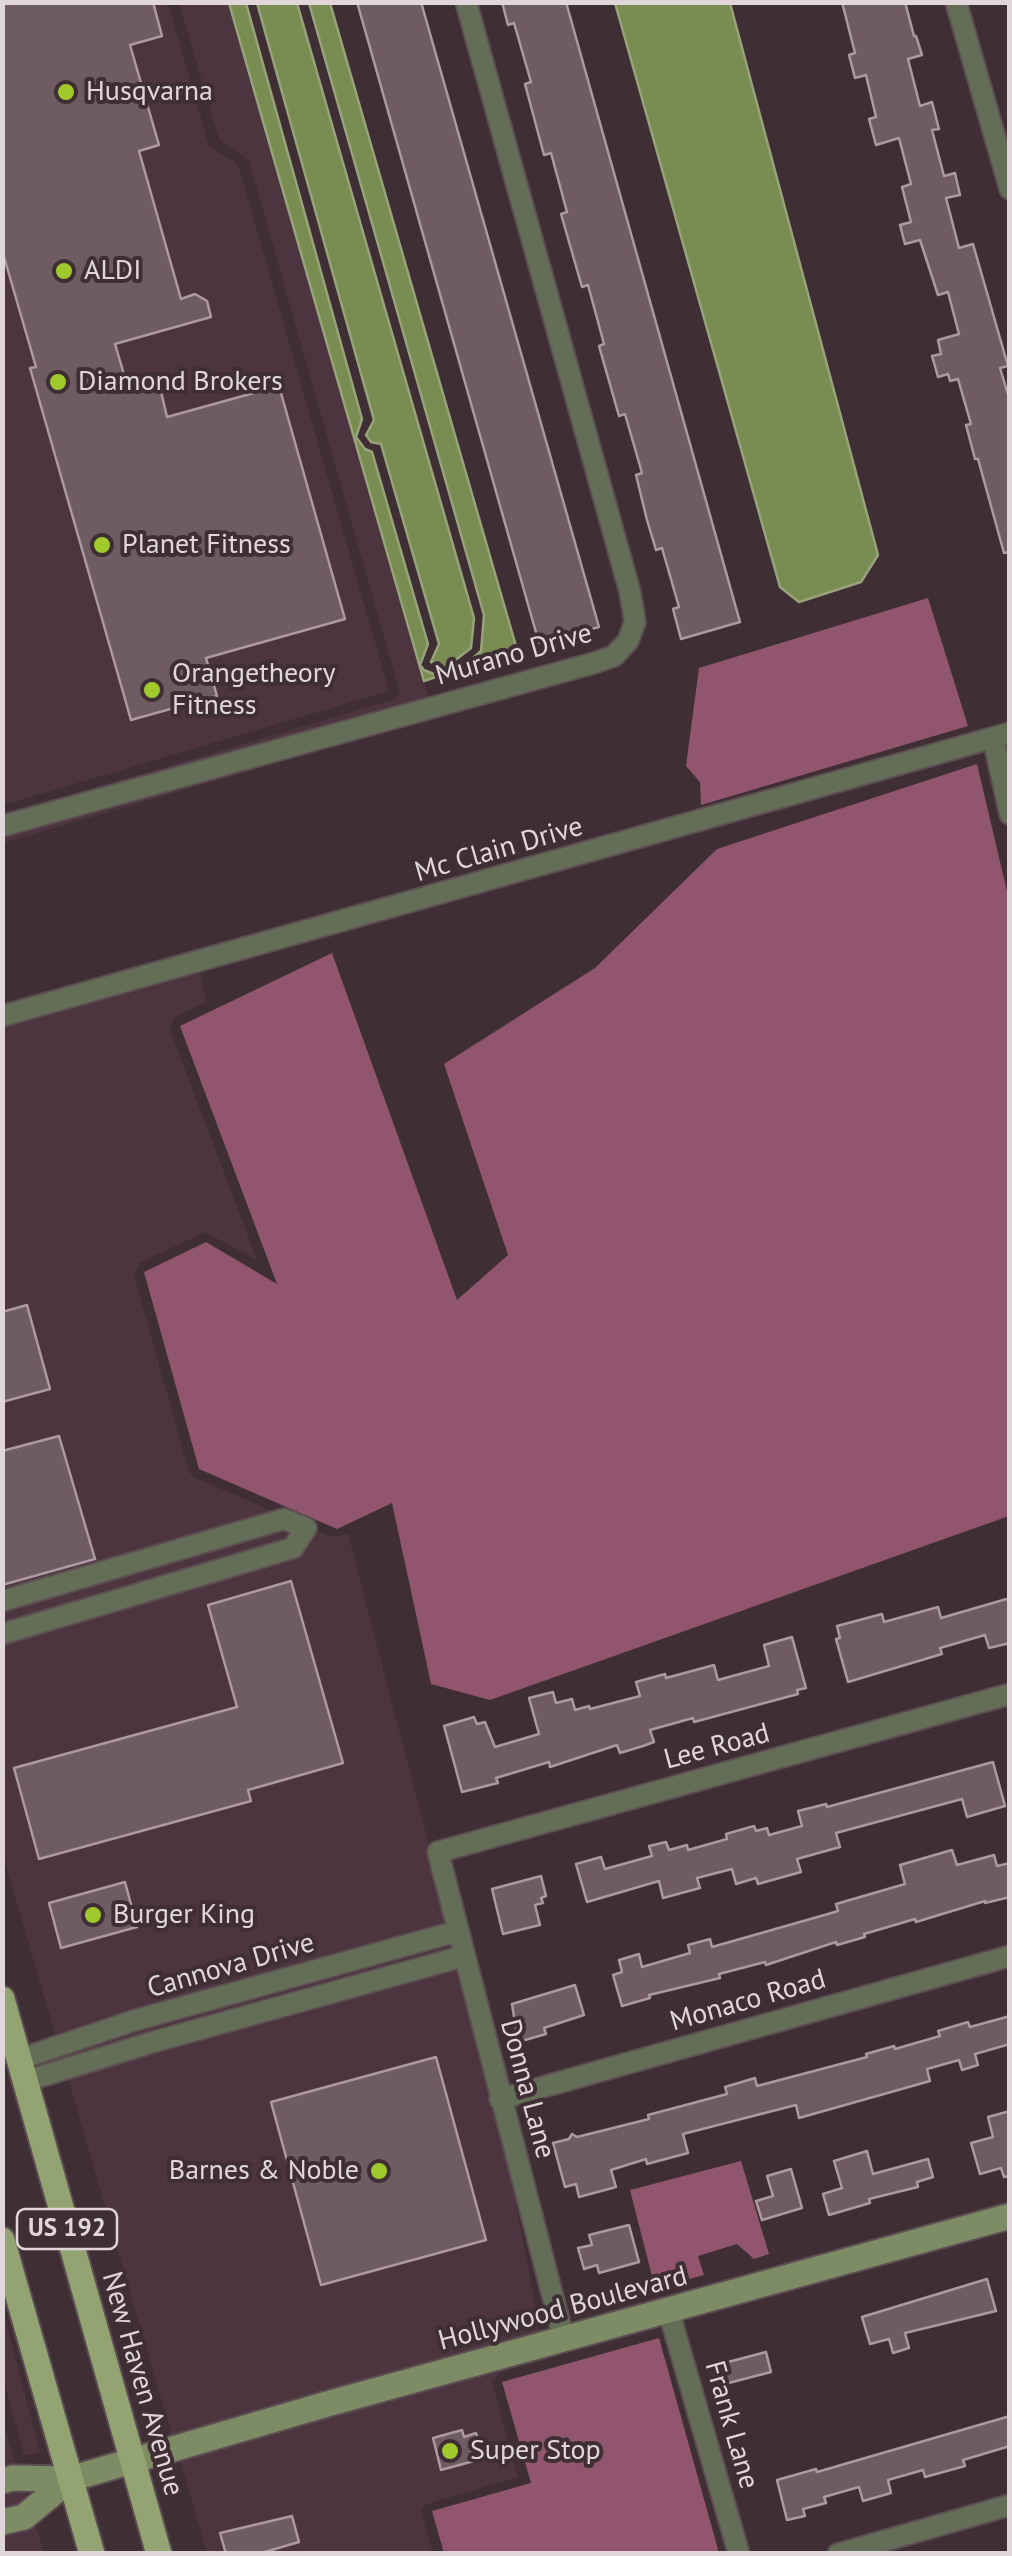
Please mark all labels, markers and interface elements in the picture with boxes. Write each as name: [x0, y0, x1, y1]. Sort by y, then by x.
place label: Husqvarna: [86, 75, 213, 109]
marker: Husqvarna: [55, 81, 77, 103]
place label: ALDI: [84, 254, 141, 288]
marker: ALDI: [53, 260, 75, 282]
place label: Diamond Brokers: [78, 365, 283, 399]
marker: Diamond Brokers: [47, 371, 69, 393]
place label: Planet Fitness: [122, 528, 291, 562]
marker: Planet Fitness: [91, 534, 113, 556]
street label: Murano Drive: [432, 617, 596, 693]
place label: Orangetheory Fitness: [172, 657, 335, 723]
marker: Orangetheory Fitness: [141, 679, 163, 701]
street label: Mc Clain Drive: [411, 810, 587, 890]
street label: Lee Road: [661, 1717, 773, 1777]
place label: Burger King: [113, 1898, 255, 1932]
marker: Burger King: [82, 1904, 104, 1926]
street label: Cannova Drive: [144, 1926, 318, 2006]
street label: Monaco Road: [666, 1963, 830, 2039]
street label: Donna Lane: [492, 2016, 562, 2162]
place label: Barnes & Noble: [169, 2154, 359, 2188]
marker: Barnes & Noble: [368, 2160, 390, 2182]
road number: US 192: [17, 2209, 117, 2249]
street label: Hollywood Boulevard: [435, 2260, 691, 2358]
street label: New Haven Avenue: [94, 2268, 190, 2500]
street label: Frank Lane: [697, 2357, 765, 2493]
place label: Super Stop: [470, 2434, 601, 2468]
marker: Super Stop: [439, 2440, 461, 2462]

